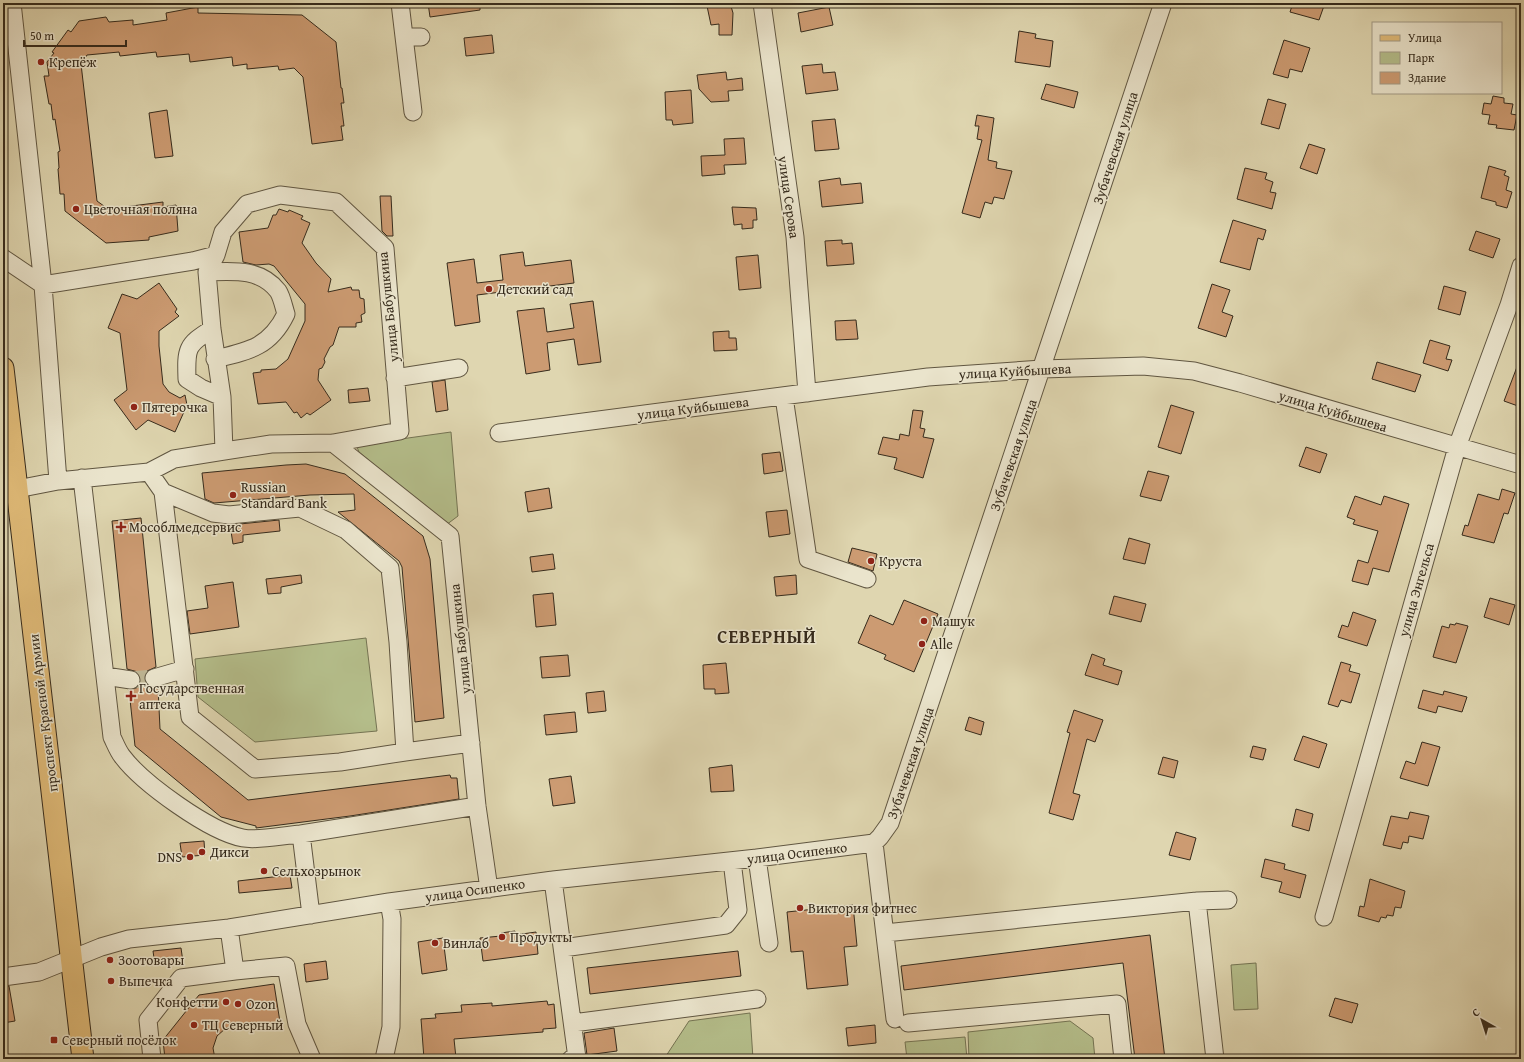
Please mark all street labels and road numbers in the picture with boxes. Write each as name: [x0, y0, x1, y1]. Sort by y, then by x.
street label: Зубачевская улица: [1087, 89, 1143, 207]
street label: улица Серова: [773, 153, 805, 240]
street label: улица Бабушкина: [372, 251, 404, 364]
street label: улица Куйбышева: [957, 358, 1072, 384]
street label: улица Куйбышева: [1275, 385, 1390, 437]
street label: улица Куйбышева: [635, 391, 750, 425]
street label: Зубачевская улица: [984, 396, 1042, 514]
street label: улица Энгельса: [1393, 540, 1439, 640]
street label: улица Бабушкина: [444, 583, 476, 696]
street label: проспект Красной Армии: [23, 633, 63, 793]
street label: Зубачевская улица: [881, 704, 939, 822]
street label: улица Осипенко: [745, 837, 848, 869]
street label: улица Осипенко: [423, 873, 526, 907]

